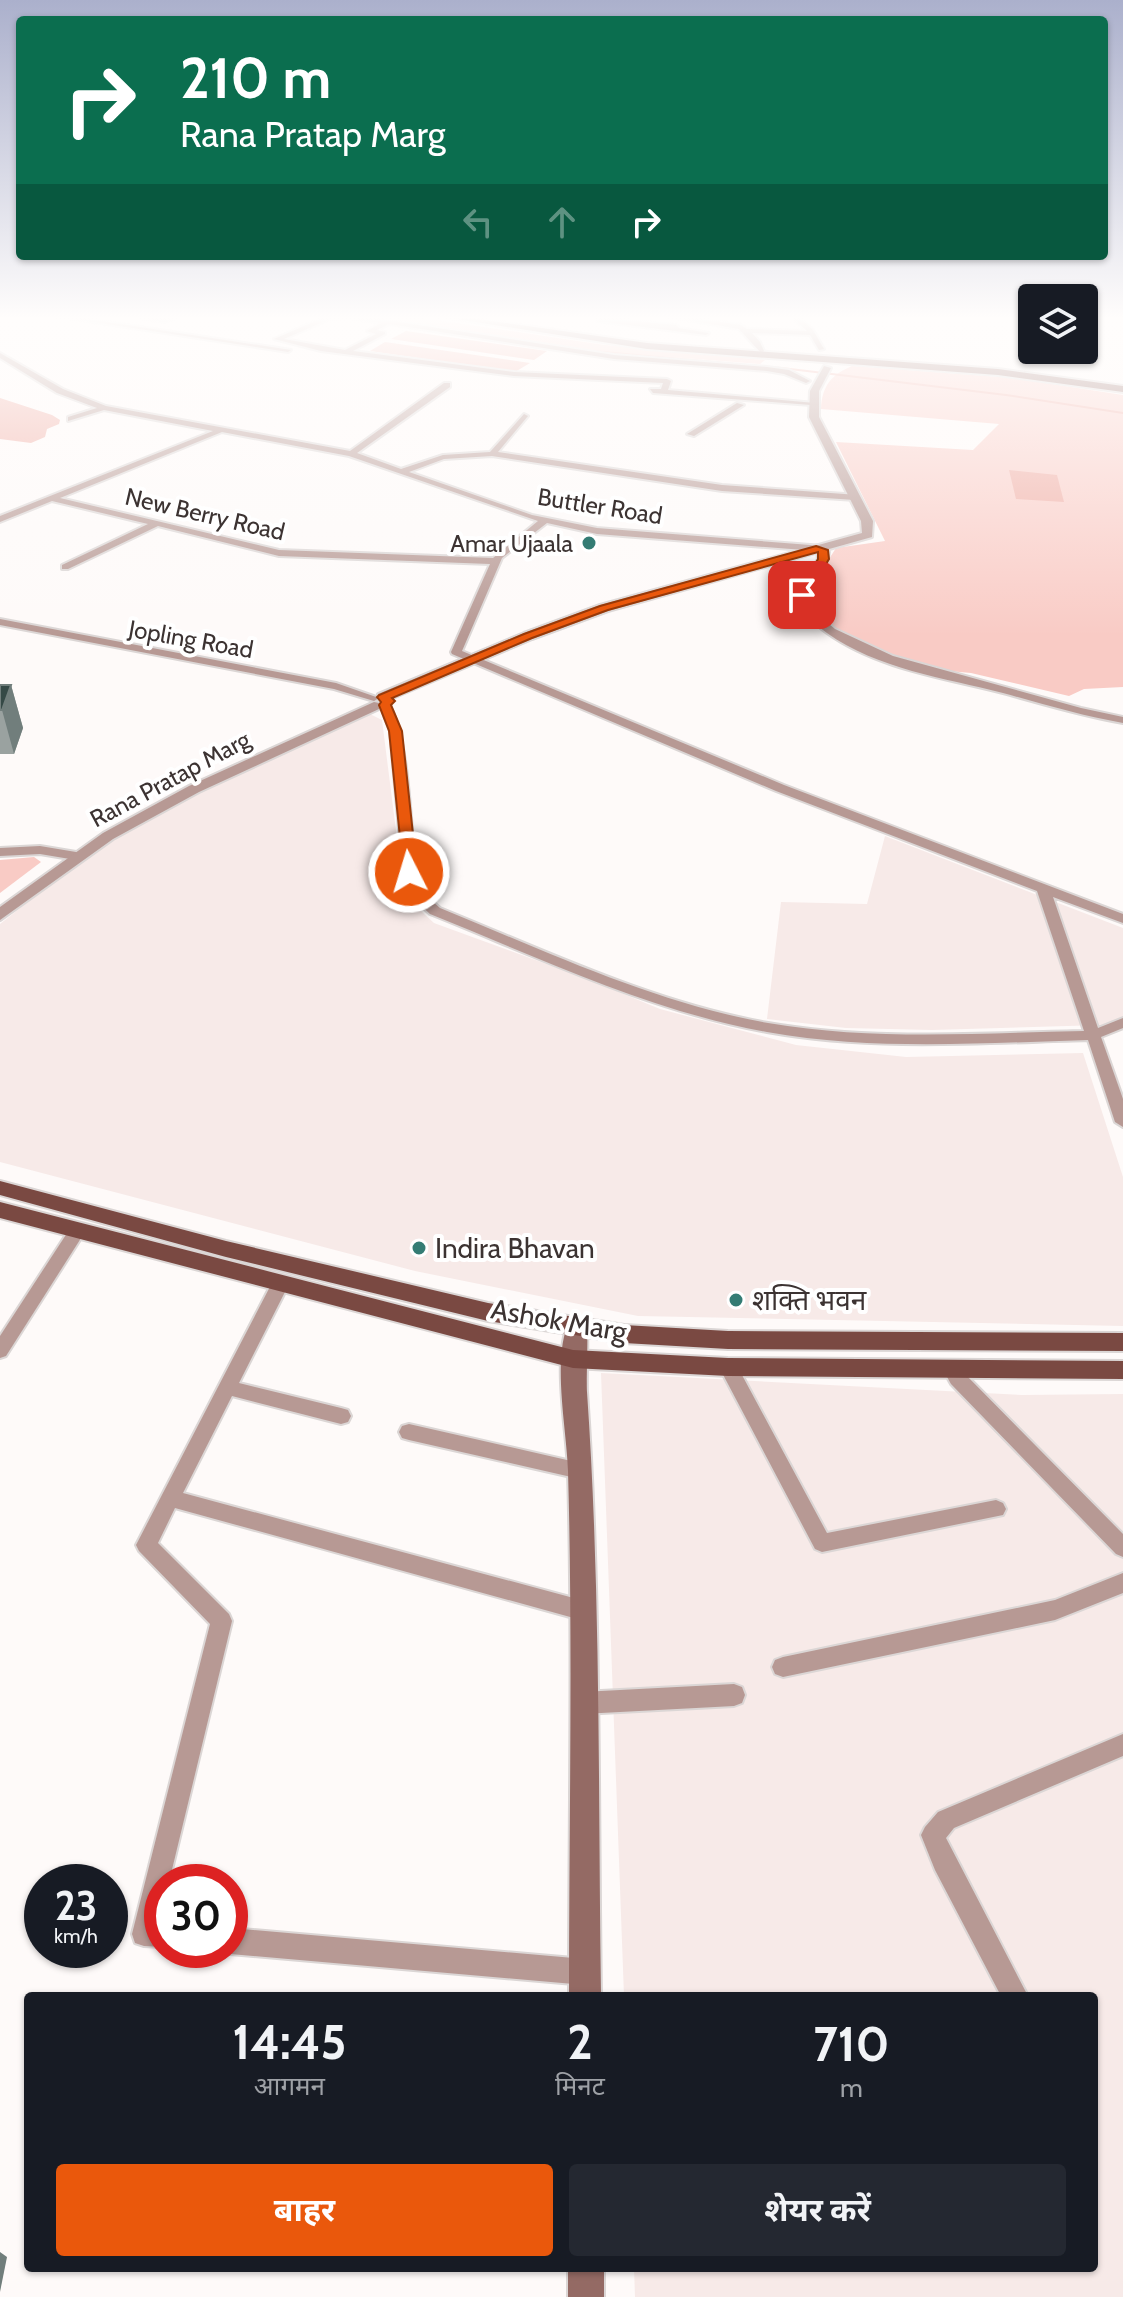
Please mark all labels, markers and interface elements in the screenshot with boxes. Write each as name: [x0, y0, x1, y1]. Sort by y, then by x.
text: 210 m: [180, 44, 331, 112]
icon: right: [48, 48, 152, 152]
text: Rana Pratap Marg: [180, 112, 446, 156]
icon: left: [456, 200, 500, 244]
icon: ahead: [540, 200, 584, 244]
icon: right: [624, 200, 668, 244]
map controls: [1018, 284, 1098, 364]
button: layers: [1018, 284, 1098, 364]
street label: New Berry Road: [122, 482, 288, 546]
street label: Buttler Road: [536, 482, 664, 530]
place label: Amar Ujaala: [450, 529, 573, 558]
marker: Amar Ujaala: [580, 534, 598, 552]
pin: [768, 561, 836, 629]
icon: arrive: [780, 573, 824, 617]
street label: Jopling Road: [125, 614, 256, 664]
street label: Rana Pratap Marg: [85, 724, 256, 833]
position arrow: [367, 830, 451, 914]
place label: Indira Bhavan: [435, 1231, 595, 1265]
marker: Indira Bhavan: [410, 1239, 428, 1257]
place label: शक्ति भवन: [752, 1283, 867, 1317]
street label: Ashok Marg: [489, 1291, 630, 1349]
marker: शक्ति भवन: [727, 1291, 745, 1309]
speed limit sign: 30: [144, 1864, 248, 1968]
text: 23: [55, 1881, 97, 1930]
text: km/h: [54, 1924, 98, 1948]
text: 14:45: [233, 2013, 346, 2071]
text: 2: [567, 2013, 593, 2071]
text: 710: [813, 2015, 889, 2073]
text: आगमन: [254, 2070, 325, 2102]
text: मिनट: [555, 2070, 605, 2102]
text: m: [840, 2072, 863, 2104]
button: बाहर: [56, 2164, 553, 2256]
button: शेयर करें: [569, 2164, 1066, 2256]

